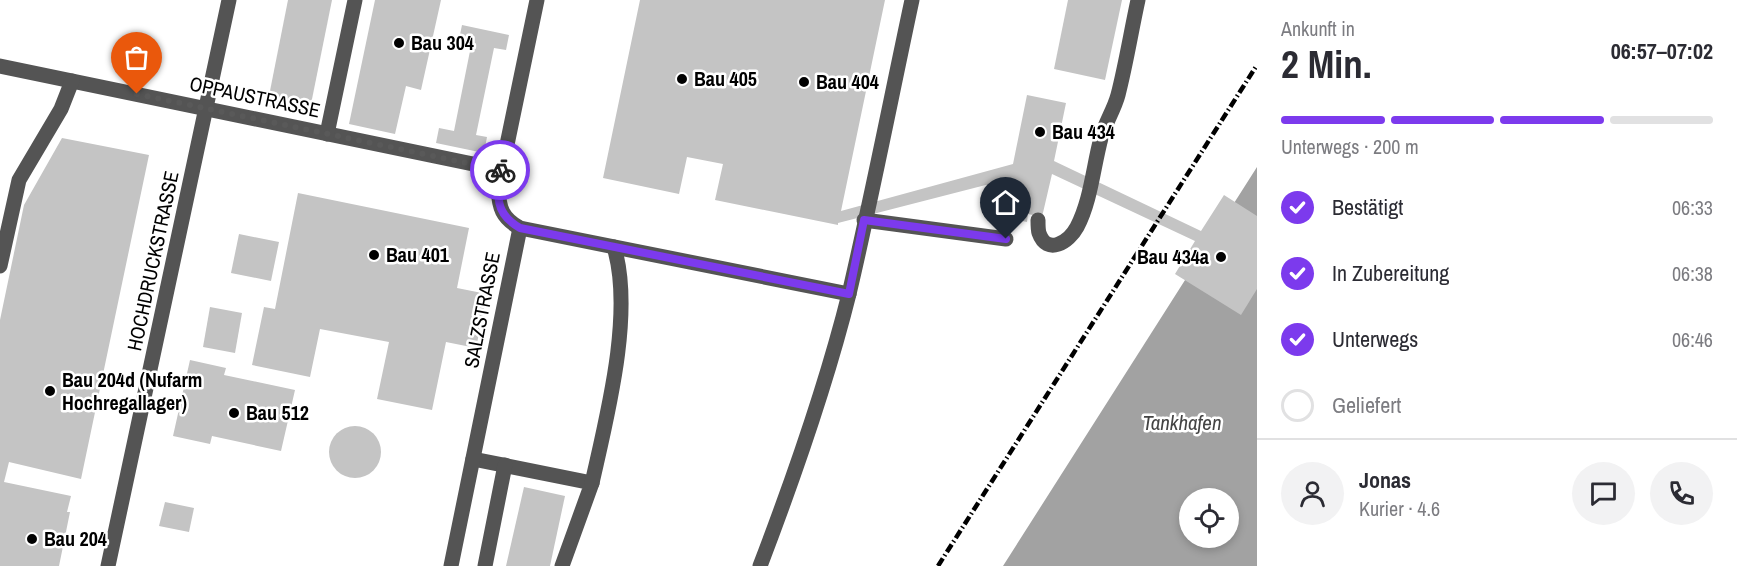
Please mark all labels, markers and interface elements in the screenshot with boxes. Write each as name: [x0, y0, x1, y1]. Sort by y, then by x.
text: Ankunft in: [1281, 15, 1355, 42]
place label: Bau 304: [411, 29, 474, 56]
pin: [111, 32, 162, 94]
marker: Bau 304: [392, 36, 406, 50]
text: 06:57–07:02: [1611, 36, 1713, 66]
text: 2 Min.: [1281, 38, 1372, 90]
icon: bag: [120, 41, 153, 74]
place label: Bau 405: [694, 65, 757, 92]
place label: Bau 404: [816, 68, 879, 95]
street label: OPPAUSTRASSE: [187, 70, 323, 124]
marker: Bau 405: [675, 72, 689, 86]
marker: Bau 404: [797, 75, 811, 89]
place label: Bau 434: [1052, 118, 1115, 145]
marker: Bau 434: [1033, 125, 1047, 139]
text: Unterwegs · 200 m: [1281, 133, 1419, 160]
courier: [470, 140, 530, 200]
icon: bike: [484, 154, 517, 187]
street label: HOCHDRUCKSTRASSE: [120, 169, 185, 353]
pin: [980, 177, 1031, 239]
icon: home: [989, 186, 1022, 219]
icon: check: [1281, 191, 1314, 224]
text: Bestätigt: [1332, 192, 1403, 222]
text: 06:33: [1672, 194, 1713, 221]
place label: Bau 401: [386, 241, 450, 268]
place label: Bau 434a: [1137, 243, 1209, 270]
marker: Bau 401: [367, 248, 381, 262]
street label: SALZSTRASSE: [457, 250, 506, 370]
marker: Bau 434a: [1214, 250, 1228, 264]
icon: check: [1281, 257, 1314, 290]
text: In Zubereitung: [1332, 258, 1449, 288]
text: 06:38: [1672, 260, 1713, 287]
icon: check: [1281, 323, 1314, 356]
text: Unterwegs: [1332, 324, 1418, 354]
text: 06:46: [1672, 326, 1713, 353]
place label: Bau 204d (Nufarm Hochregallager): [62, 366, 202, 416]
marker: Bau 204d (Nufarm Hochregallager): [43, 384, 57, 398]
text: Geliefert: [1332, 390, 1401, 420]
place label: Bau 512: [246, 399, 309, 426]
marker: Bau 512: [227, 406, 241, 420]
water label: Tankhafen: [1142, 408, 1222, 437]
button: person: [1281, 462, 1344, 525]
button: chat: [1572, 462, 1635, 525]
button: phone: [1650, 462, 1713, 525]
text: Jonas: [1359, 465, 1411, 495]
map controls: [1179, 488, 1239, 548]
button: locate: [1179, 488, 1239, 548]
text: Kurier · 4.6: [1359, 495, 1440, 522]
place label: Bau 204: [44, 525, 107, 552]
marker: Bau 204: [25, 532, 39, 546]

